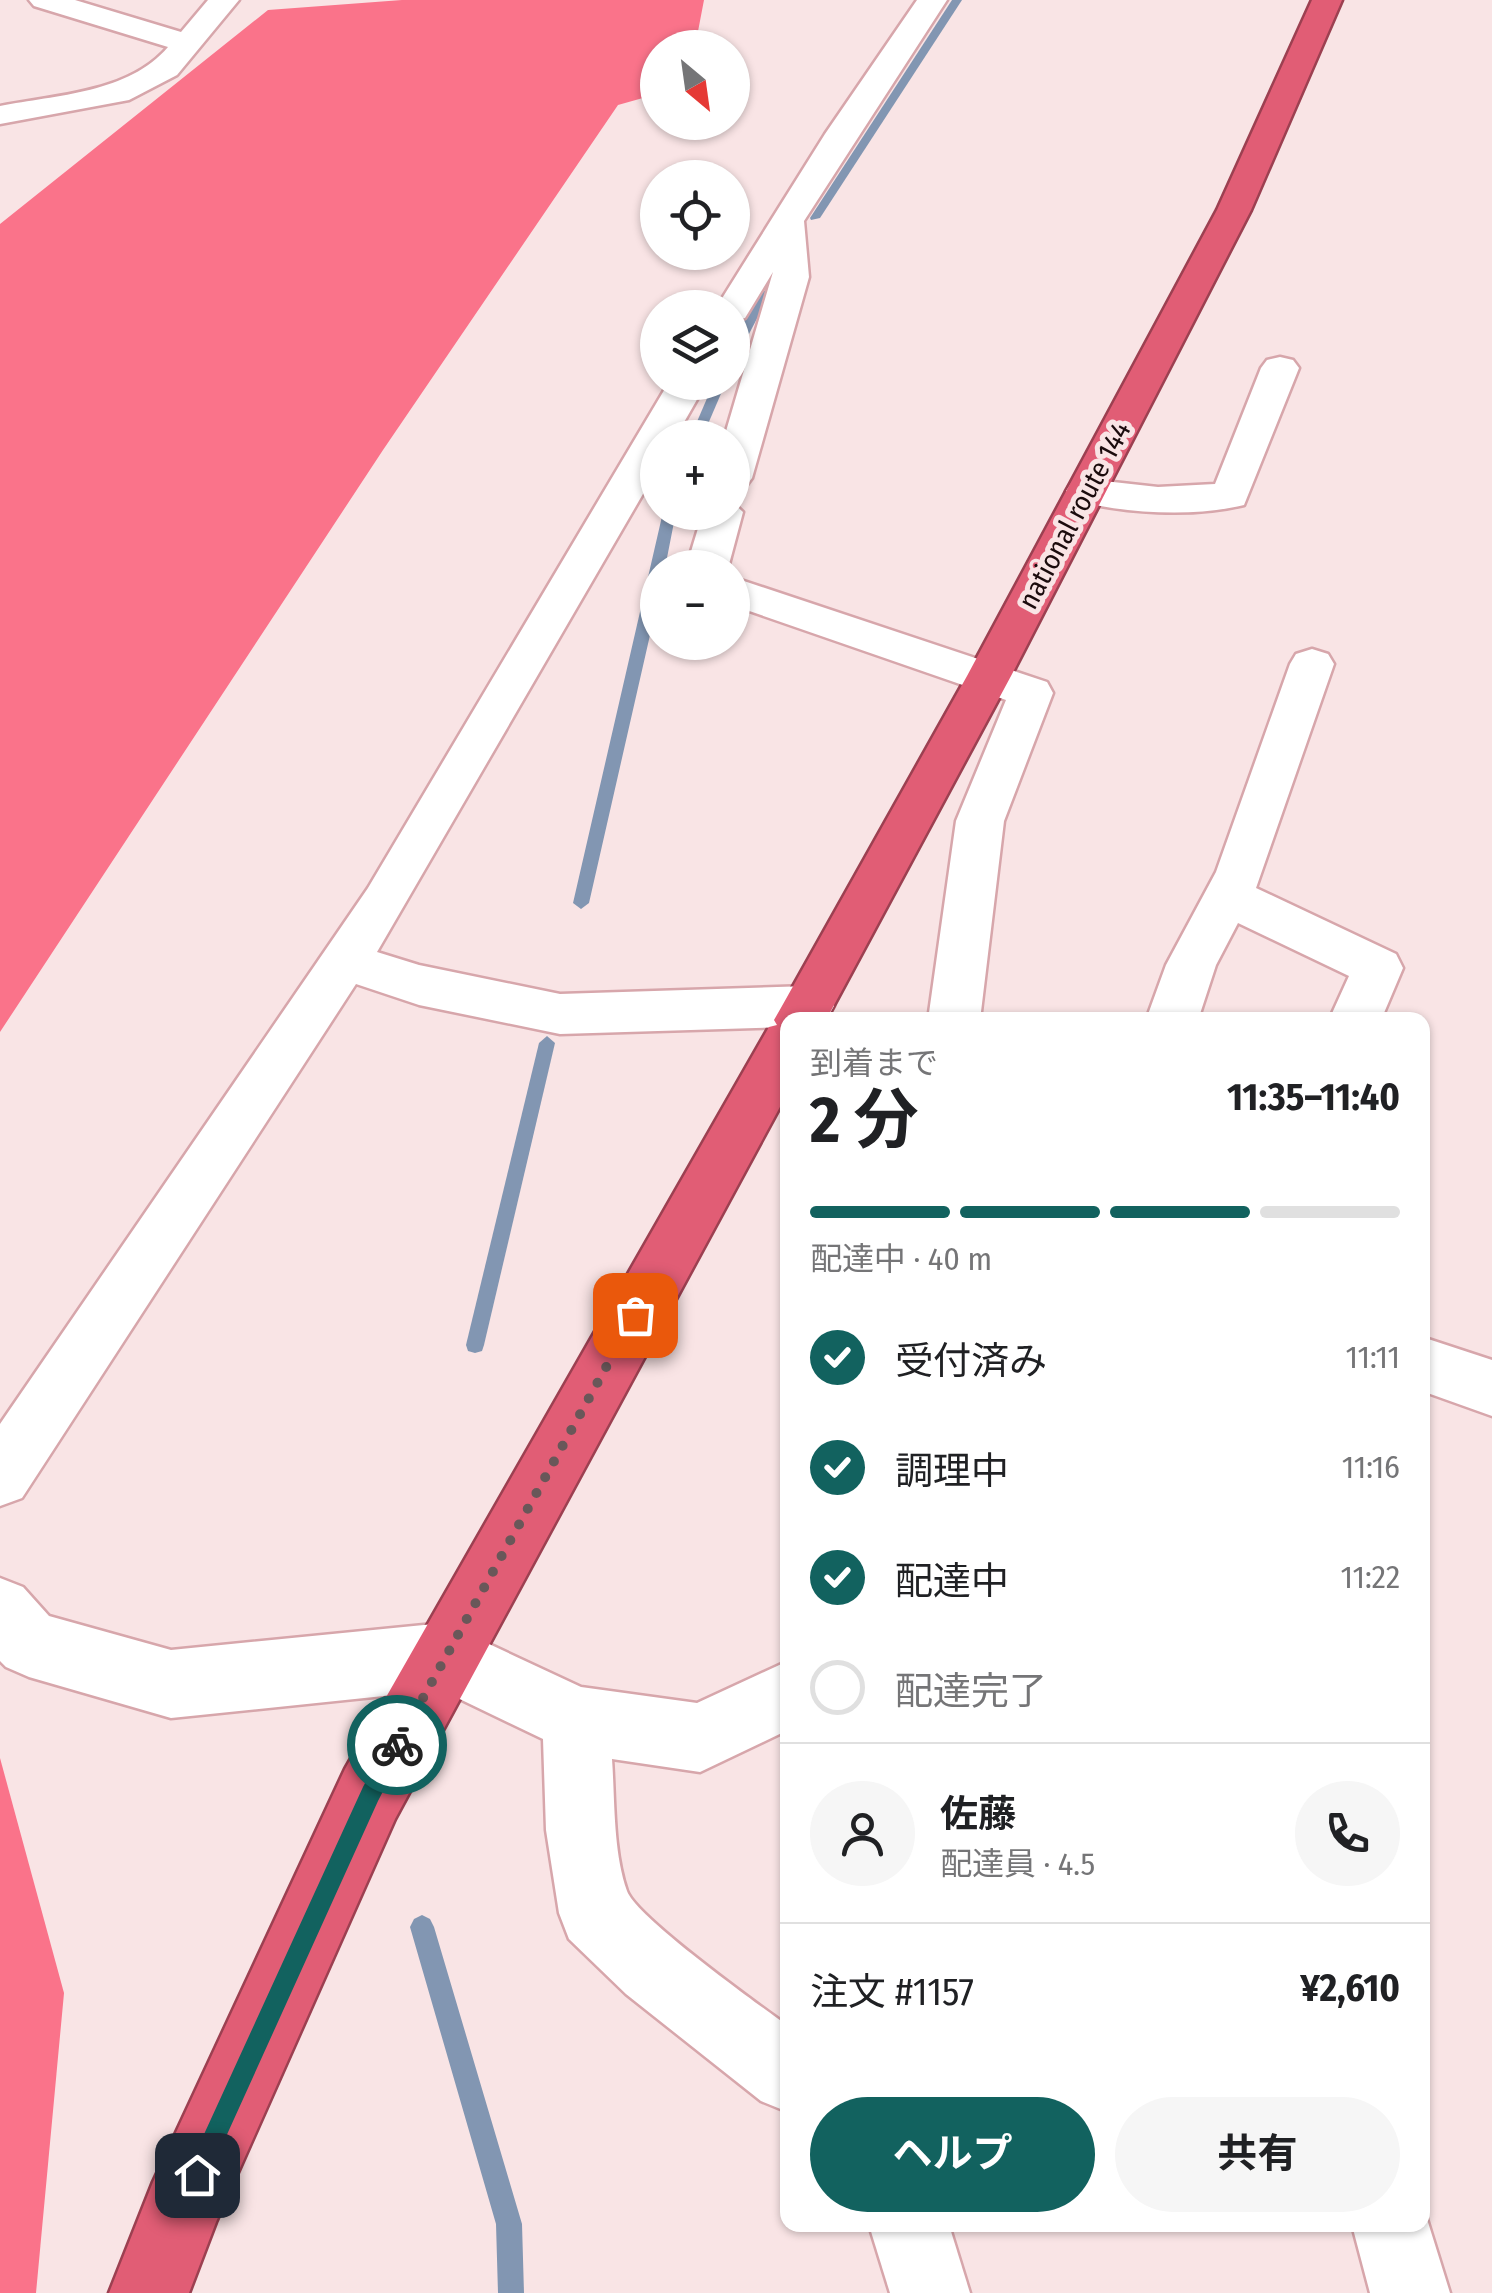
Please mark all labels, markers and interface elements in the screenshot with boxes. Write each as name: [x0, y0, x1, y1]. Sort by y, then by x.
north arrow: [640, 30, 750, 140]
map controls: [640, 30, 750, 660]
button: locate: [640, 160, 750, 270]
button: layers: [640, 290, 750, 400]
street label: national route 144: [1011, 416, 1138, 614]
button: +: [640, 420, 750, 530]
button: −: [640, 550, 750, 660]
text: 到着まで: [810, 1044, 938, 1082]
text: 11:35–11:40: [1227, 1074, 1400, 1120]
text: 2 分: [810, 1081, 919, 1159]
text: 配達中 · 40 m: [810, 1240, 992, 1278]
pin: [593, 1273, 678, 1358]
icon: bag: [608, 1288, 663, 1343]
icon: check: [810, 1330, 865, 1385]
text: 受付済み: [895, 1338, 1047, 1384]
text: 11:11: [1346, 1338, 1400, 1376]
icon: check: [810, 1440, 865, 1495]
text: 調理中: [895, 1448, 1009, 1494]
text: 11:16: [1342, 1448, 1400, 1486]
icon: check: [810, 1550, 865, 1605]
text: 配達中: [895, 1558, 1009, 1604]
text: 11:22: [1340, 1558, 1400, 1596]
text: 配達完了: [895, 1668, 1047, 1714]
courier: [347, 1695, 447, 1795]
icon: bike: [370, 1718, 425, 1773]
button: person: [810, 1781, 915, 1886]
button: phone: [1295, 1781, 1400, 1886]
text: 佐藤: [940, 1791, 1016, 1837]
text: 配達員 · 4.5: [940, 1845, 1095, 1883]
text: ¥2,610: [1300, 1965, 1400, 2011]
text: 注文 #1157: [810, 1969, 974, 2015]
button: ヘルプ: [810, 2097, 1095, 2212]
button: 共有: [1115, 2097, 1400, 2212]
pin: [155, 2133, 240, 2218]
icon: home: [170, 2148, 225, 2203]

